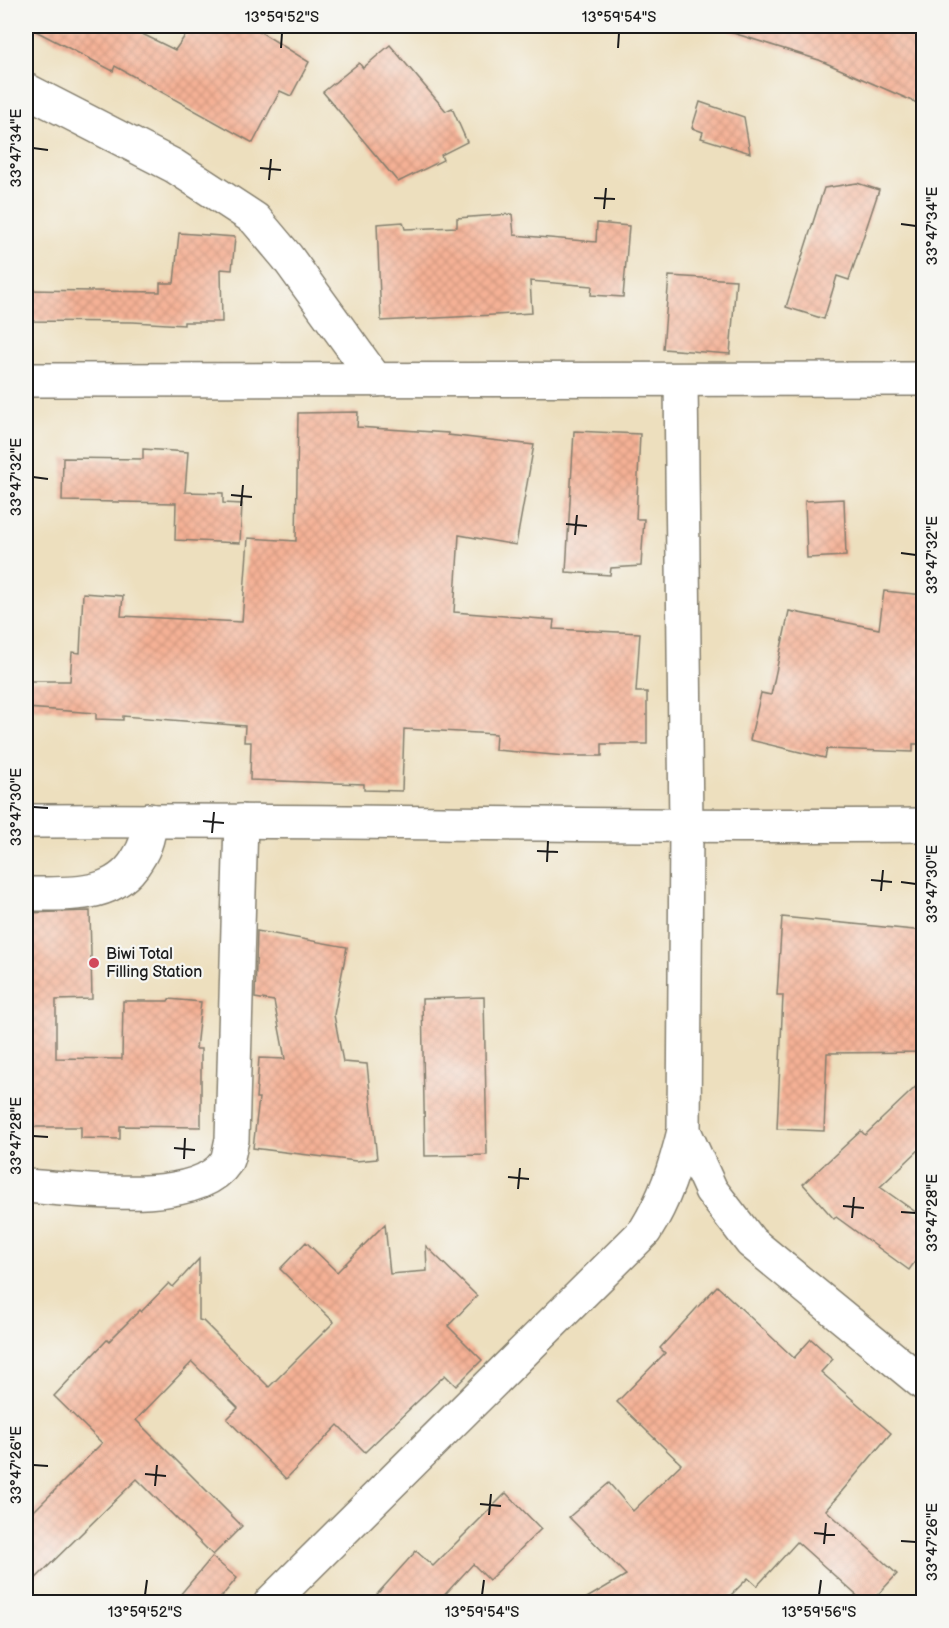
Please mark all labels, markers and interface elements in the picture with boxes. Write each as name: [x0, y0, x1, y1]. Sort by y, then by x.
text: 13°59'52"S: [245, 8, 319, 27]
text: 13°59'54"S: [582, 8, 656, 27]
text: 33°47'34"E: [7, 108, 26, 187]
text: 33°47'34"E: [923, 186, 942, 265]
text: 33°47'32"E: [7, 438, 26, 516]
text: 33°47'32"E: [923, 516, 942, 594]
text: 33°47'30"E: [7, 768, 26, 846]
text: 33°47'30"E: [923, 845, 942, 923]
place label: Biwi Total Filling Station: [106, 945, 202, 982]
marker: Biwi Total Filling Station: [87, 956, 101, 970]
text: 33°47'28"E: [7, 1097, 26, 1175]
text: 33°47'28"E: [923, 1174, 942, 1252]
text: 33°47'26"E: [7, 1426, 26, 1504]
text: 33°47'26"E: [923, 1503, 942, 1581]
text: 13°59'52"S: [108, 1603, 182, 1622]
text: 13°59'54"S: [445, 1603, 519, 1622]
text: 13°59'56"S: [782, 1603, 856, 1622]

